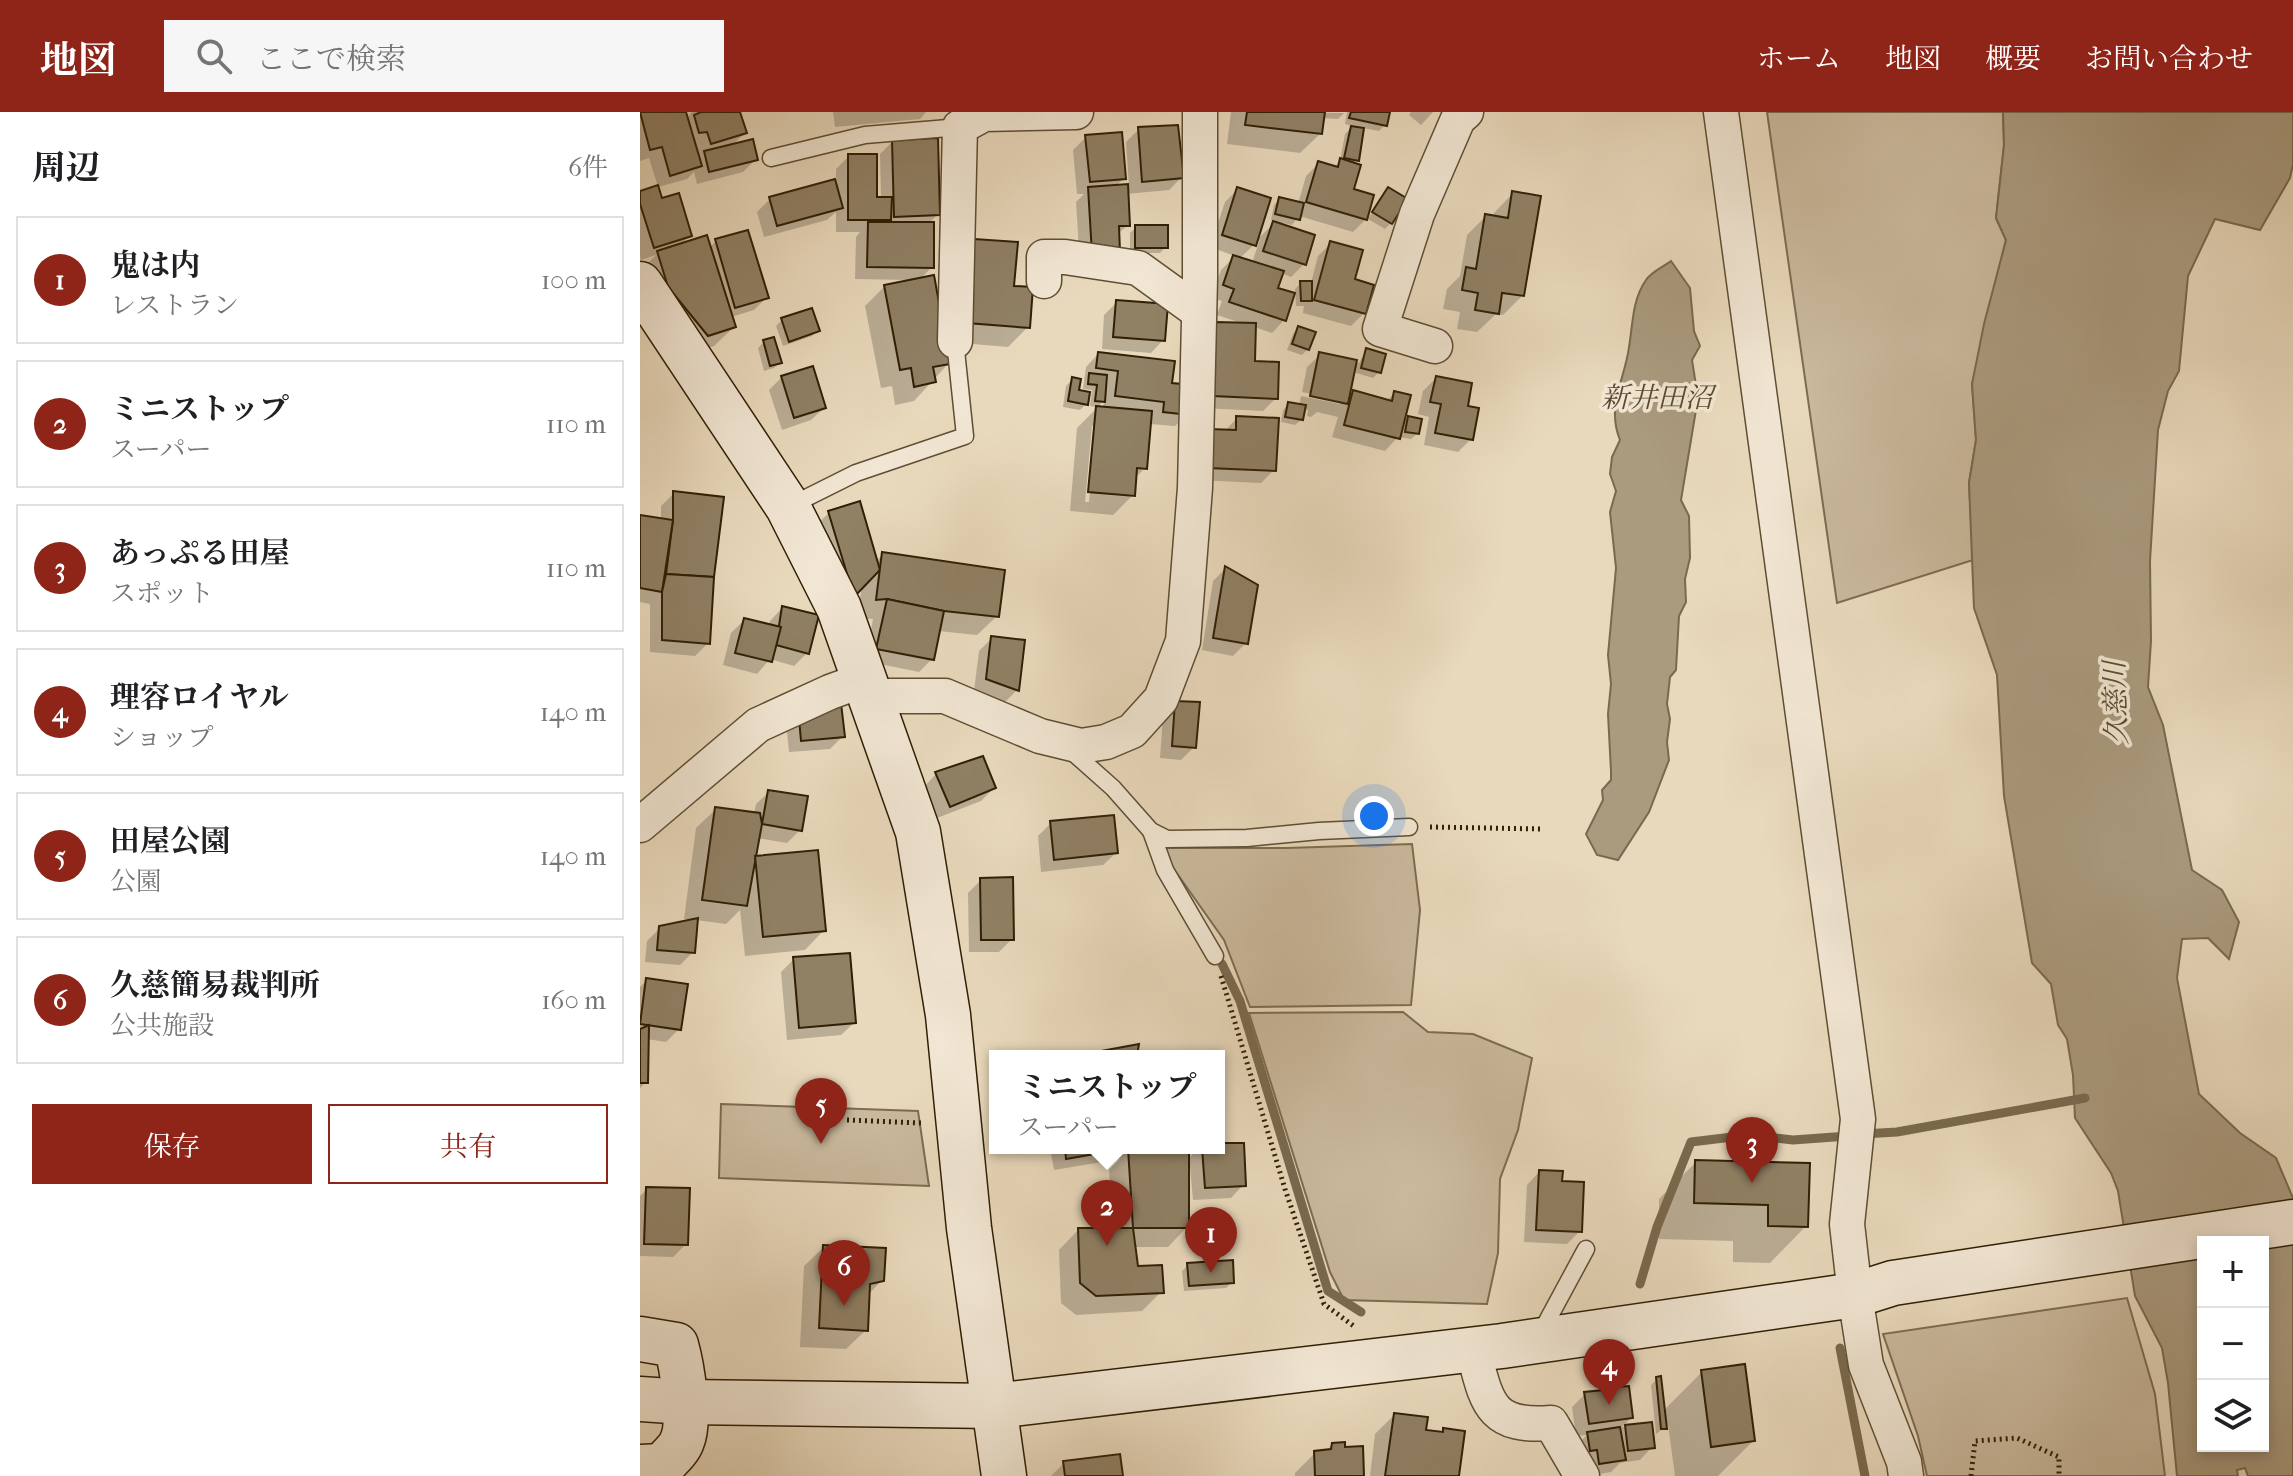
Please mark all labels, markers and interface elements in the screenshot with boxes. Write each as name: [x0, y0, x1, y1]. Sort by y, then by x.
search box: [164, 20, 724, 92]
icon: search: [192, 34, 236, 78]
text: 地図: [40, 38, 116, 83]
text: ここで検索: [256, 42, 406, 77]
text: ホーム: [1757, 42, 1841, 75]
text: 地図: [1885, 42, 1941, 75]
text: 概要: [1985, 42, 2041, 75]
text: お問い合わせ: [2085, 42, 2253, 75]
text: 周辺: [32, 148, 100, 188]
text: 6件: [568, 152, 608, 183]
text: 鬼は内: [110, 248, 200, 283]
text: 1: [55, 265, 65, 296]
text: 100 m: [541, 265, 606, 296]
text: レストラン: [110, 290, 239, 321]
water label: 新井田沼: [1601, 381, 1717, 414]
text: ミニストップ: [110, 392, 289, 427]
text: 2: [53, 409, 67, 440]
text: 110 m: [546, 409, 606, 440]
text: スーパー: [110, 434, 211, 465]
text: あっぷる田屋: [110, 536, 290, 571]
text: 3: [55, 553, 65, 584]
text: 110 m: [546, 553, 606, 584]
text: スポット: [110, 578, 214, 609]
water label: 久慈川: [2097, 657, 2133, 746]
text: 理容ロイヤル: [110, 680, 289, 715]
text: 4: [52, 697, 68, 728]
text: 140 m: [540, 697, 606, 728]
text: ショップ: [110, 722, 213, 753]
your location: [1354, 796, 1394, 836]
text: 田屋公園: [110, 824, 230, 859]
text: 5: [54, 841, 66, 872]
text: 140 m: [540, 841, 606, 872]
text: 公園: [110, 866, 162, 897]
text: 久慈簡易裁判所: [110, 968, 320, 1003]
text: 6: [53, 985, 67, 1016]
text: 160 m: [541, 985, 606, 1016]
text: 公共施設: [110, 1010, 214, 1041]
popup: [989, 1050, 1225, 1154]
text: ミニストップ: [1017, 1070, 1197, 1105]
pin: 5: [795, 1078, 847, 1144]
button: 保存: [32, 1104, 312, 1184]
button: 共有: [328, 1104, 608, 1184]
text: スーパー: [1017, 1112, 1119, 1143]
pin: 3: [1726, 1117, 1778, 1183]
pin: 2: [1081, 1180, 1133, 1246]
pin: 1: [1185, 1207, 1237, 1273]
map controls: [2197, 1236, 2269, 1452]
button: +: [2197, 1236, 2269, 1308]
pin: 6: [818, 1240, 870, 1306]
button: −: [2197, 1308, 2269, 1380]
pin: 4: [1583, 1339, 1635, 1405]
button: layers: [2197, 1380, 2269, 1452]

